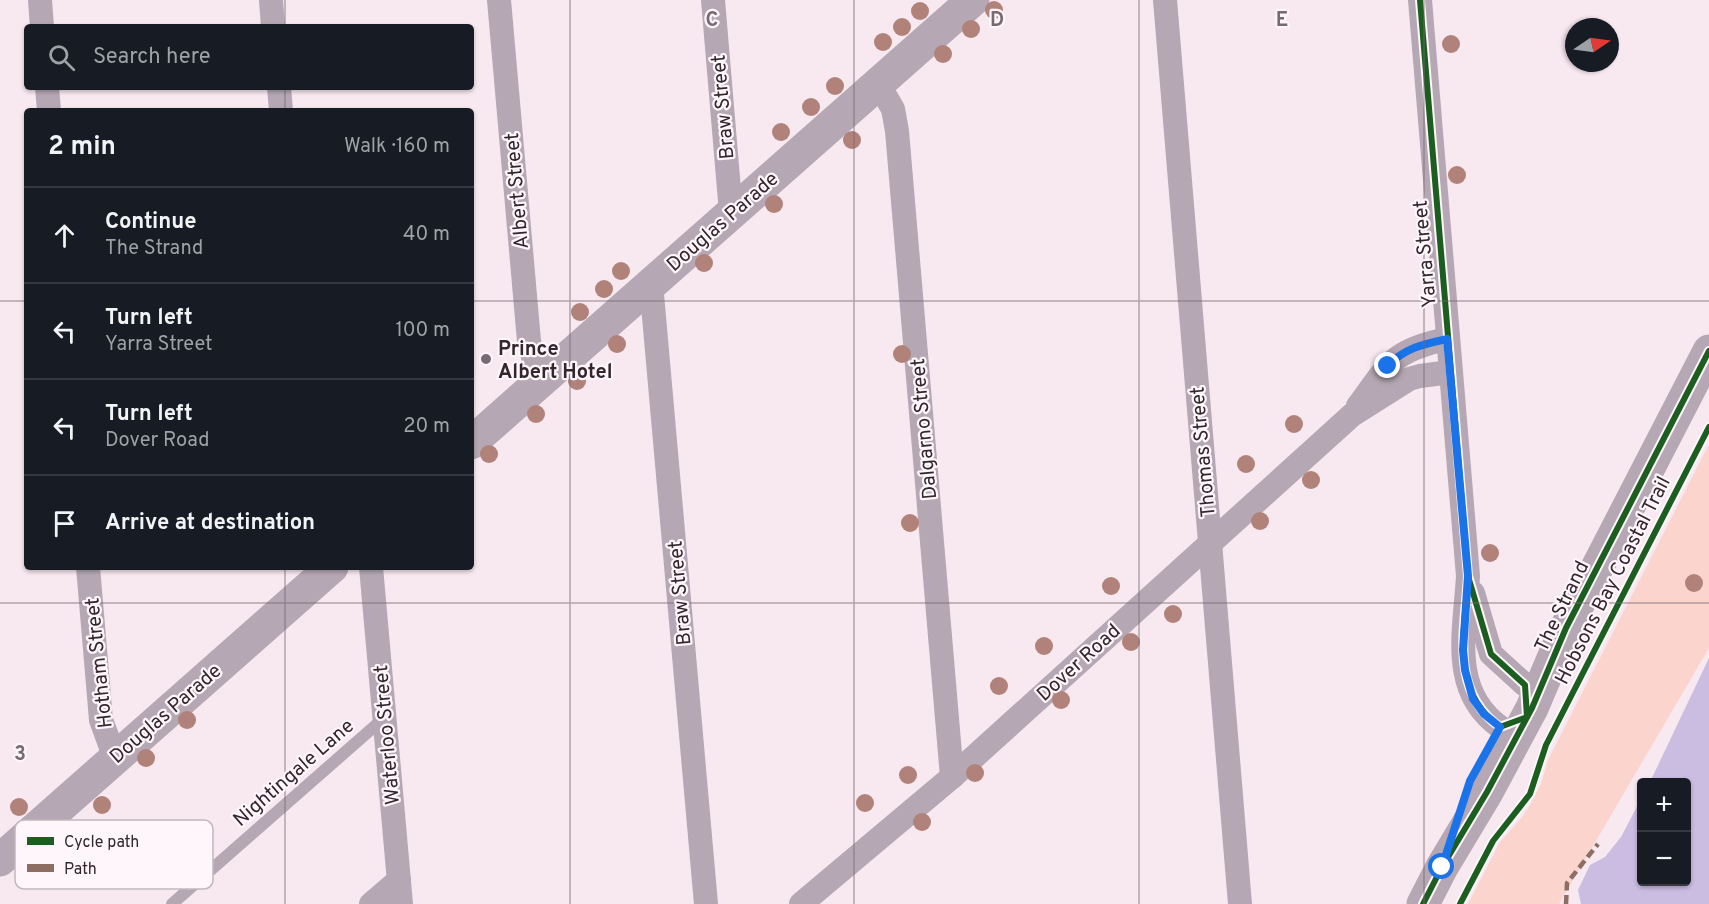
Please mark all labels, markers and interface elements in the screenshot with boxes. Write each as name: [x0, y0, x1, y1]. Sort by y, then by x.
text: C: [706, 8, 718, 34]
text: D: [990, 8, 1004, 34]
text: E: [1276, 8, 1288, 34]
north arrow: [1565, 18, 1619, 72]
search box: [24, 24, 474, 90]
icon: search: [45, 41, 78, 74]
text: Search here: [93, 44, 211, 71]
street label: Braw Street: [706, 53, 742, 160]
text: 2 min: [48, 131, 116, 164]
street label: Albert Street: [500, 132, 536, 250]
text: Walk · 160 m: [344, 134, 450, 160]
street label: Douglas Parade: [662, 167, 785, 278]
street label: Yarra Street: [1408, 199, 1444, 309]
text: Continue: [105, 209, 196, 236]
icon: ahead: [48, 219, 81, 252]
text: 40 m: [403, 222, 450, 248]
text: The Strand: [105, 236, 203, 262]
text: Turn left: [105, 305, 193, 332]
icon: left: [48, 315, 81, 348]
text: 100 m: [395, 318, 450, 344]
text: Yarra Street: [105, 332, 213, 358]
place label: Prince Albert Hotel: [498, 337, 613, 386]
marker: Prince Albert Hotel: [479, 352, 493, 366]
route end: [1374, 352, 1400, 378]
street label: Dalgarno Street: [906, 357, 944, 500]
street label: Thomas Street: [1185, 385, 1223, 518]
text: Turn left: [105, 401, 193, 428]
icon: left: [48, 411, 81, 444]
text: 20 m: [403, 414, 450, 440]
text: Dover Road: [105, 428, 209, 454]
street label: Hobsons Bay Coastal Trail: [1550, 472, 1678, 689]
icon: arrive: [48, 507, 81, 540]
text: Arrive at destination: [105, 510, 315, 537]
street label: Braw Street: [663, 539, 699, 646]
street label: The Strand: [1530, 557, 1596, 657]
street label: Hotham Street: [80, 596, 120, 729]
street label: Dover Road: [1032, 619, 1127, 708]
street label: Douglas Parade: [105, 659, 228, 770]
street label: Waterloo Street: [369, 664, 407, 806]
street label: Nightingale Lane: [228, 714, 360, 833]
text: 3: [14, 742, 26, 768]
map controls: [1637, 778, 1691, 886]
button: +: [1637, 778, 1691, 832]
legend: [15, 820, 213, 889]
button: −: [1637, 832, 1691, 886]
text: Cycle path: [64, 833, 139, 853]
route start: [1428, 853, 1454, 879]
text: Path: [64, 860, 97, 880]

